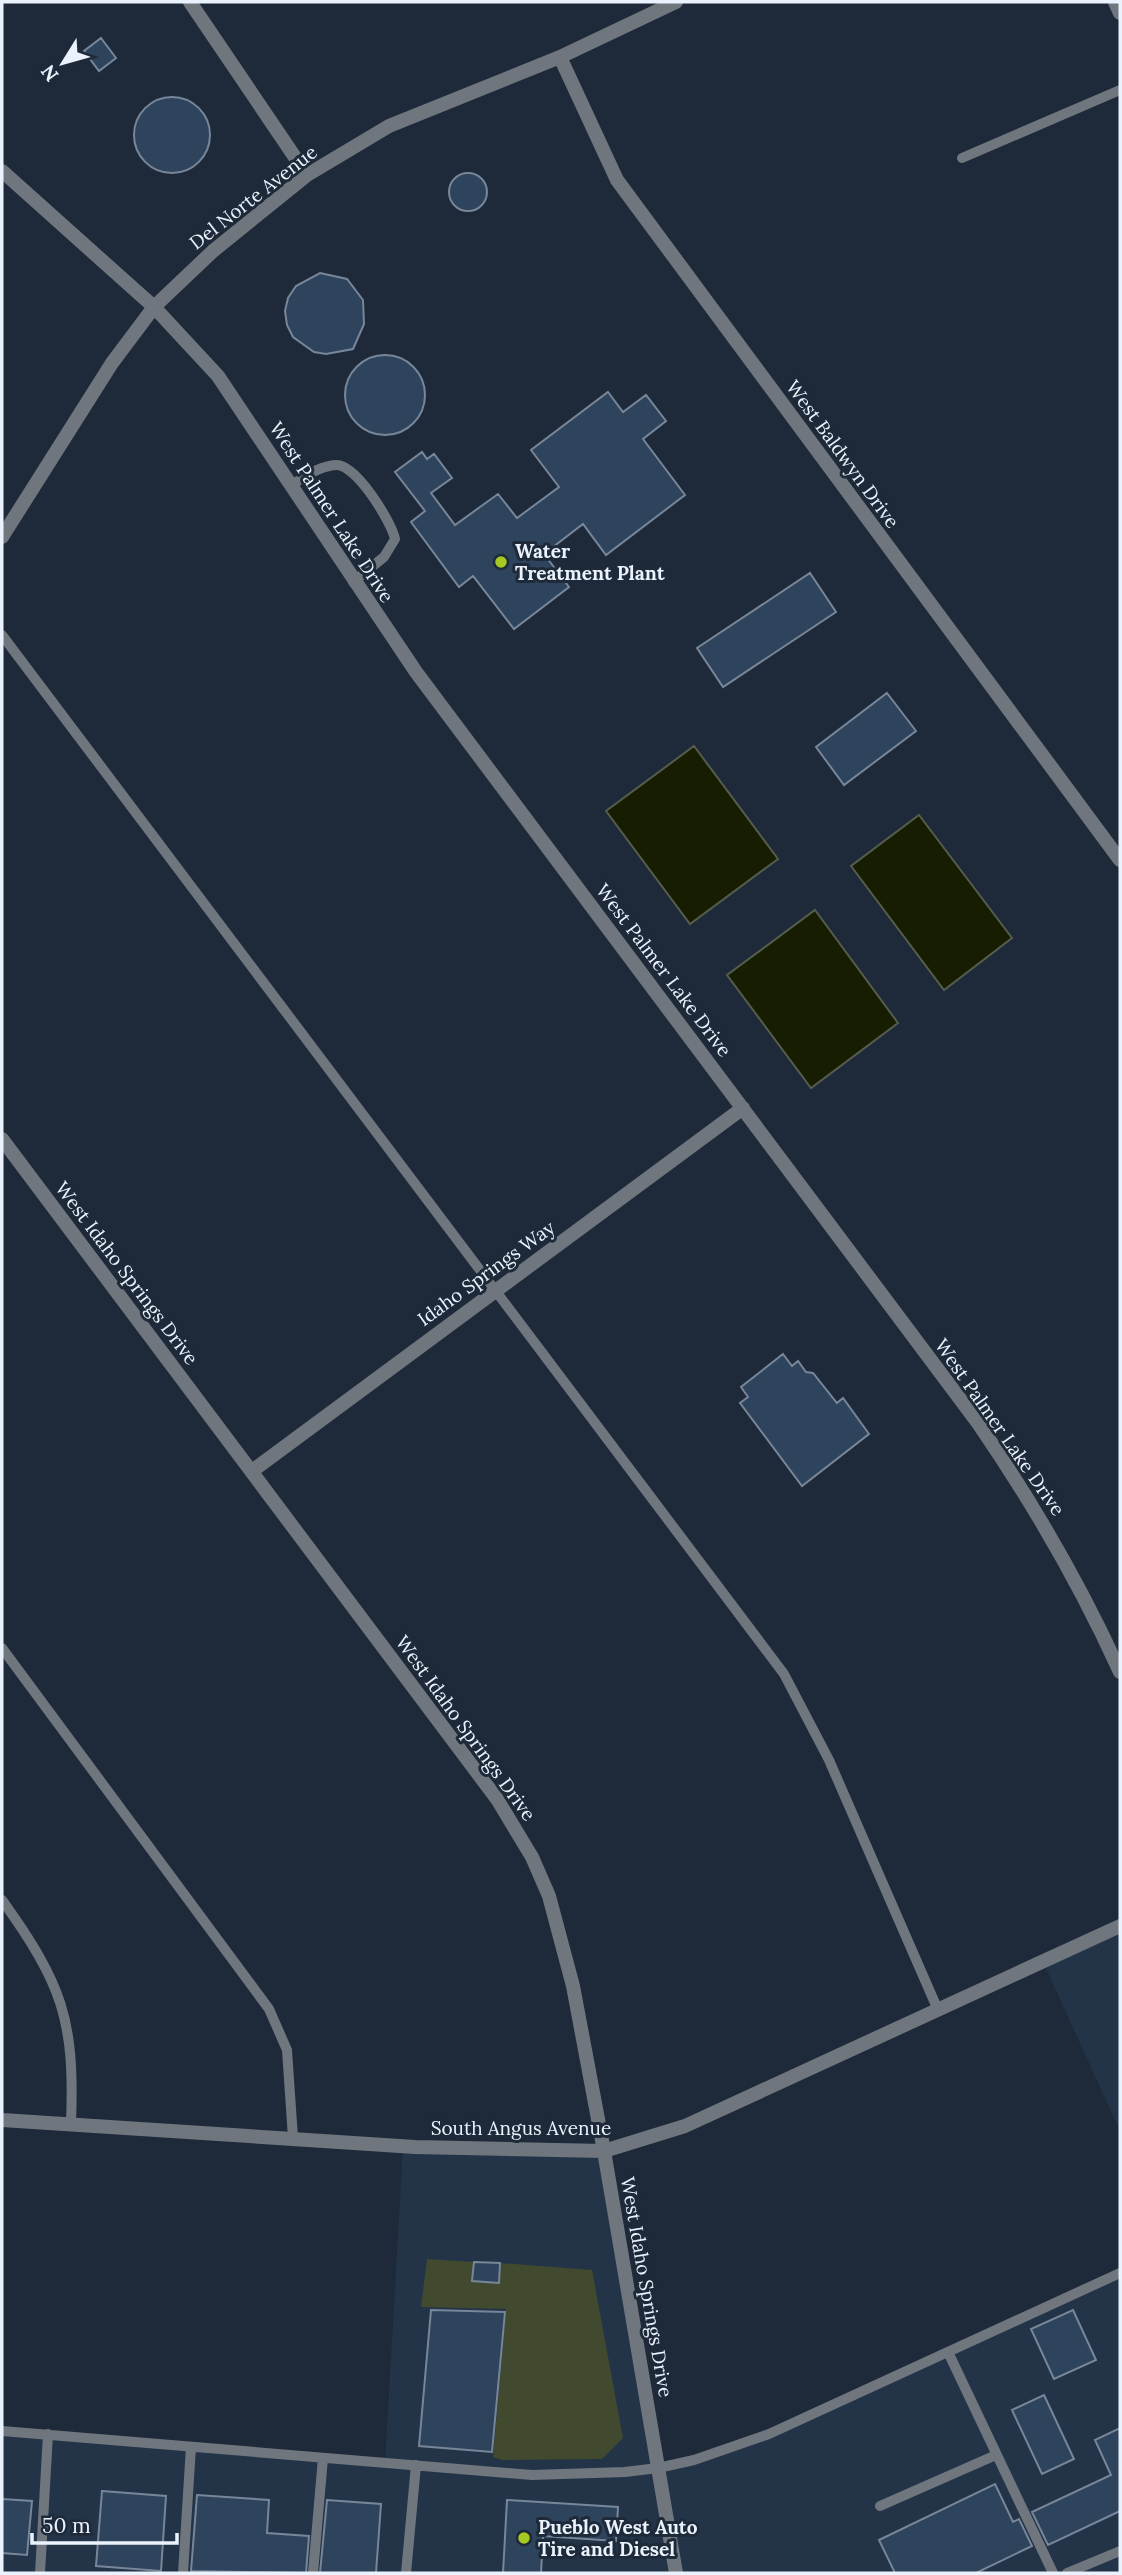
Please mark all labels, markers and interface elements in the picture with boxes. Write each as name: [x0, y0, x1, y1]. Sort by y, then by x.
north arrow: [28, 28, 98, 98]
text: N: [35, 60, 63, 86]
street label: Del Norte Avenue: [184, 140, 322, 254]
street label: West Baldwyn Drive: [781, 375, 905, 533]
street label: West Palmer Lake Drive: [265, 417, 399, 607]
place label: Water Treatment Plant: [515, 539, 666, 585]
marker: Water Treatment Plant: [493, 554, 509, 570]
street label: West Palmer Lake Drive: [591, 879, 737, 1061]
street label: West Idaho Springs Drive: [50, 1177, 204, 1369]
street label: Idaho Springs Way: [413, 1215, 559, 1331]
street label: West Palmer Lake Drive: [930, 1334, 1070, 1520]
street label: West Idaho Springs Drive: [391, 1631, 541, 1825]
street label: South Angus Avenue: [431, 2116, 611, 2140]
street label: West Idaho Springs Drive: [616, 2175, 678, 2399]
scale bar: [32, 2502, 177, 2546]
text: 50 m: [42, 2512, 91, 2539]
place label: Pueblo West Auto Tire and Diesel: [538, 2515, 698, 2561]
marker: Pueblo West Auto Tire and Diesel: [516, 2530, 532, 2546]

